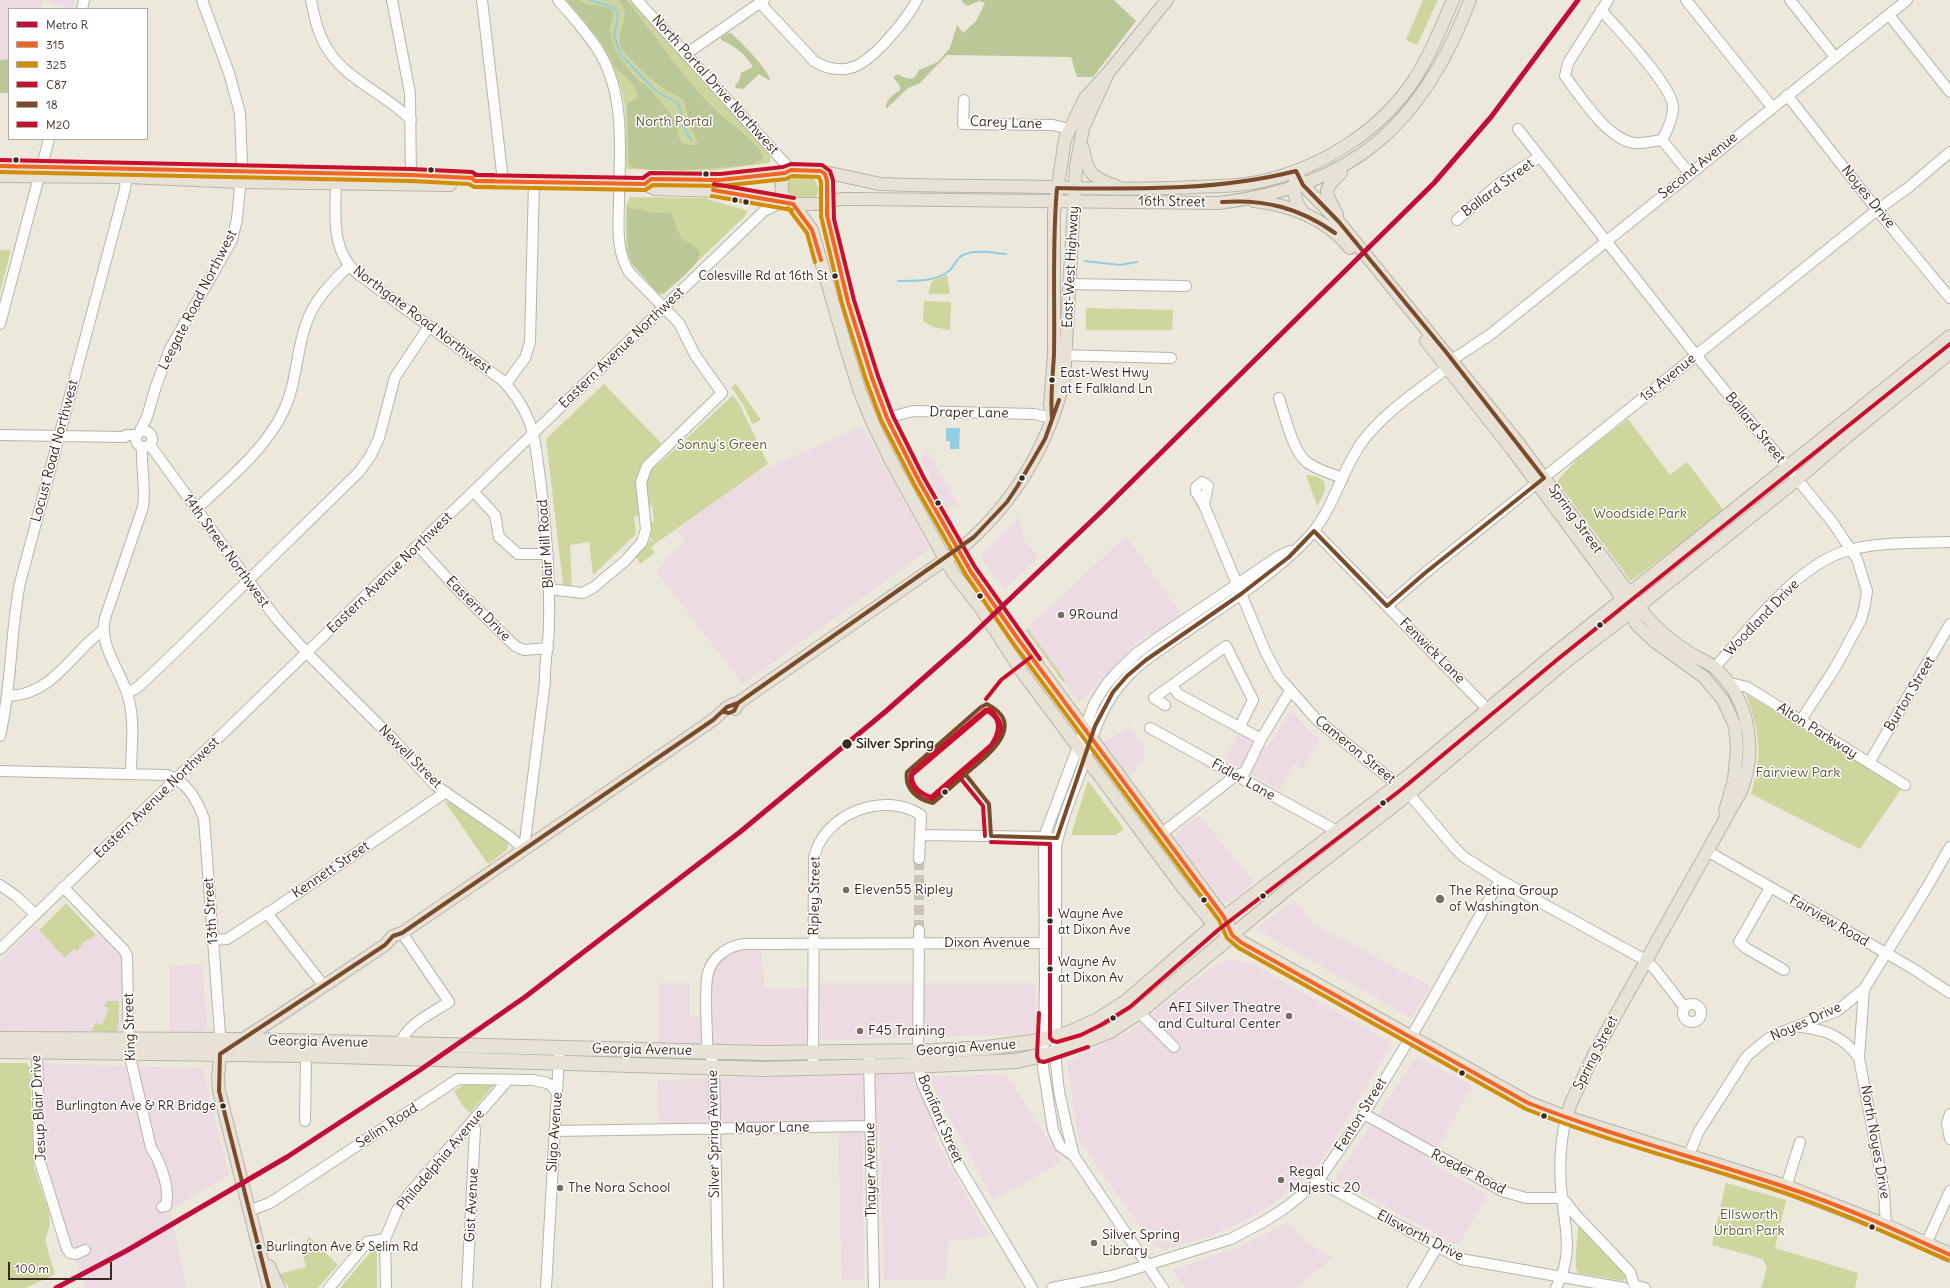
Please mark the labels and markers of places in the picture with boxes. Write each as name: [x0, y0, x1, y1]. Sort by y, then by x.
unlabelled marker: [11, 155, 21, 165]
unlabelled marker: [426, 165, 436, 175]
unlabelled marker: [701, 169, 711, 179]
unlabelled marker: [730, 195, 740, 205]
unlabelled marker: [741, 197, 751, 207]
place label: Colesville Rd at 16th St: [698, 268, 828, 284]
marker: Colesville Rd at 16th St: [830, 271, 840, 281]
place label: East-West Hwy at E Falkland Ln: [1060, 365, 1153, 396]
marker: East-West Hwy at E Falkland Ln: [1047, 375, 1057, 385]
unlabelled marker: [1017, 473, 1027, 483]
unlabelled marker: [933, 498, 943, 508]
unlabelled marker: [975, 591, 985, 601]
place label: 9Round: [1069, 607, 1118, 623]
marker: 9Round: [1056, 610, 1066, 620]
unlabelled marker: [1595, 620, 1605, 630]
place label: Silver Spring: [856, 736, 934, 752]
marker: Silver Spring: [840, 737, 854, 751]
unlabelled marker: [940, 787, 950, 797]
unlabelled marker: [1378, 798, 1388, 808]
place label: Eleven55 Ripley: [854, 882, 953, 898]
place label: The Retina Group of Washington: [1449, 883, 1558, 916]
marker: Eleven55 Ripley: [841, 885, 851, 895]
unlabelled marker: [1258, 891, 1268, 901]
marker: The Retina Group of Washington: [1434, 893, 1446, 905]
unlabelled marker: [1199, 895, 1209, 905]
place label: Wayne Ave at Dixon Ave: [1058, 906, 1131, 937]
marker: Wayne Ave at Dixon Ave: [1045, 916, 1055, 926]
place label: Wayne Av at Dixon Av: [1058, 954, 1124, 985]
marker: Wayne Av at Dixon Av: [1045, 964, 1055, 974]
place label: AFI Silver Theatre and Cultural Center: [1158, 1000, 1281, 1032]
marker: AFI Silver Theatre and Cultural Center: [1284, 1011, 1294, 1021]
unlabelled marker: [1108, 1013, 1118, 1023]
place label: F45 Training: [868, 1023, 945, 1039]
marker: F45 Training: [855, 1026, 865, 1036]
unlabelled marker: [1457, 1068, 1467, 1078]
place label: Burlington Ave & RR Bridge: [56, 1098, 216, 1114]
marker: Burlington Ave & RR Bridge: [218, 1101, 228, 1111]
unlabelled marker: [1539, 1111, 1549, 1121]
place label: Regal Majestic 20: [1289, 1164, 1360, 1196]
marker: Regal Majestic 20: [1276, 1175, 1286, 1185]
place label: The Nora School: [568, 1180, 670, 1196]
marker: The Nora School: [555, 1183, 565, 1193]
unlabelled marker: [1867, 1222, 1877, 1232]
place label: Silver Spring Library: [1102, 1227, 1180, 1260]
marker: Silver Spring Library: [1089, 1238, 1099, 1248]
place label: Burlington Ave & Selim Rd: [266, 1239, 418, 1255]
marker: Burlington Ave & Selim Rd: [254, 1242, 264, 1252]

